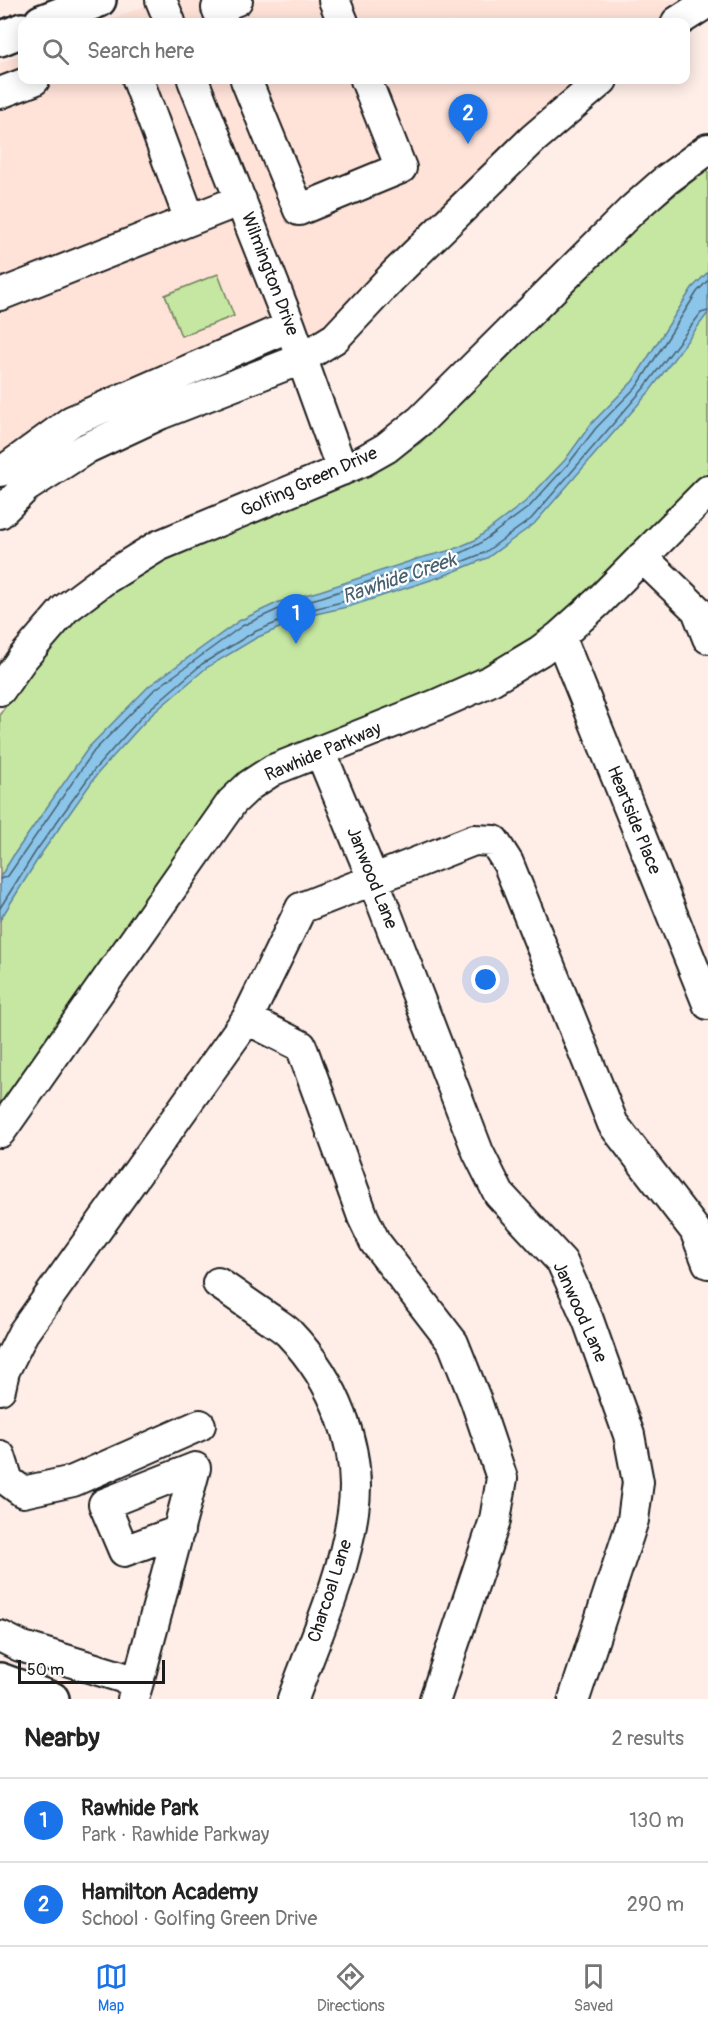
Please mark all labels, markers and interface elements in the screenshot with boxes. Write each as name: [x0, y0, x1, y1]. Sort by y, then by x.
search box: [18, 18, 690, 84]
icon: search: [39, 35, 72, 68]
text: Search here: [87, 37, 194, 65]
pin: 2: [448, 94, 488, 144]
street label: Wilmington Drive: [236, 209, 304, 339]
street label: Golfing Green Drive: [237, 441, 381, 522]
water label: Rawhide Creek: [339, 546, 461, 609]
pin: 1: [276, 594, 316, 644]
street label: Rawhide Parkway: [261, 717, 385, 787]
street label: Heartside Place: [602, 762, 666, 878]
street label: Janwood Lane: [341, 824, 403, 932]
your location: [471, 965, 500, 994]
street label: Janwood Lane: [548, 1258, 612, 1366]
street label: Charcoal Lane: [303, 1537, 357, 1645]
scale bar: [18, 1657, 165, 1684]
text: 50 m: [27, 1660, 64, 1680]
text: Nearby: [24, 1722, 100, 1754]
text: 2 results: [612, 1726, 684, 1751]
text: Rawhide Park: [81, 1794, 198, 1822]
text: 1: [40, 1808, 47, 1833]
text: 130 m: [629, 1808, 684, 1833]
text: Park · Rawhide Parkway: [81, 1822, 269, 1847]
text: Hamilton Academy: [81, 1878, 258, 1906]
text: 2: [38, 1892, 49, 1917]
text: 290 m: [627, 1892, 684, 1917]
text: School · Golfing Green Drive: [81, 1906, 317, 1931]
tab: Map: [95, 1960, 128, 2016]
tab: Directions: [317, 1960, 385, 2016]
tab: Saved: [574, 1960, 613, 2016]

